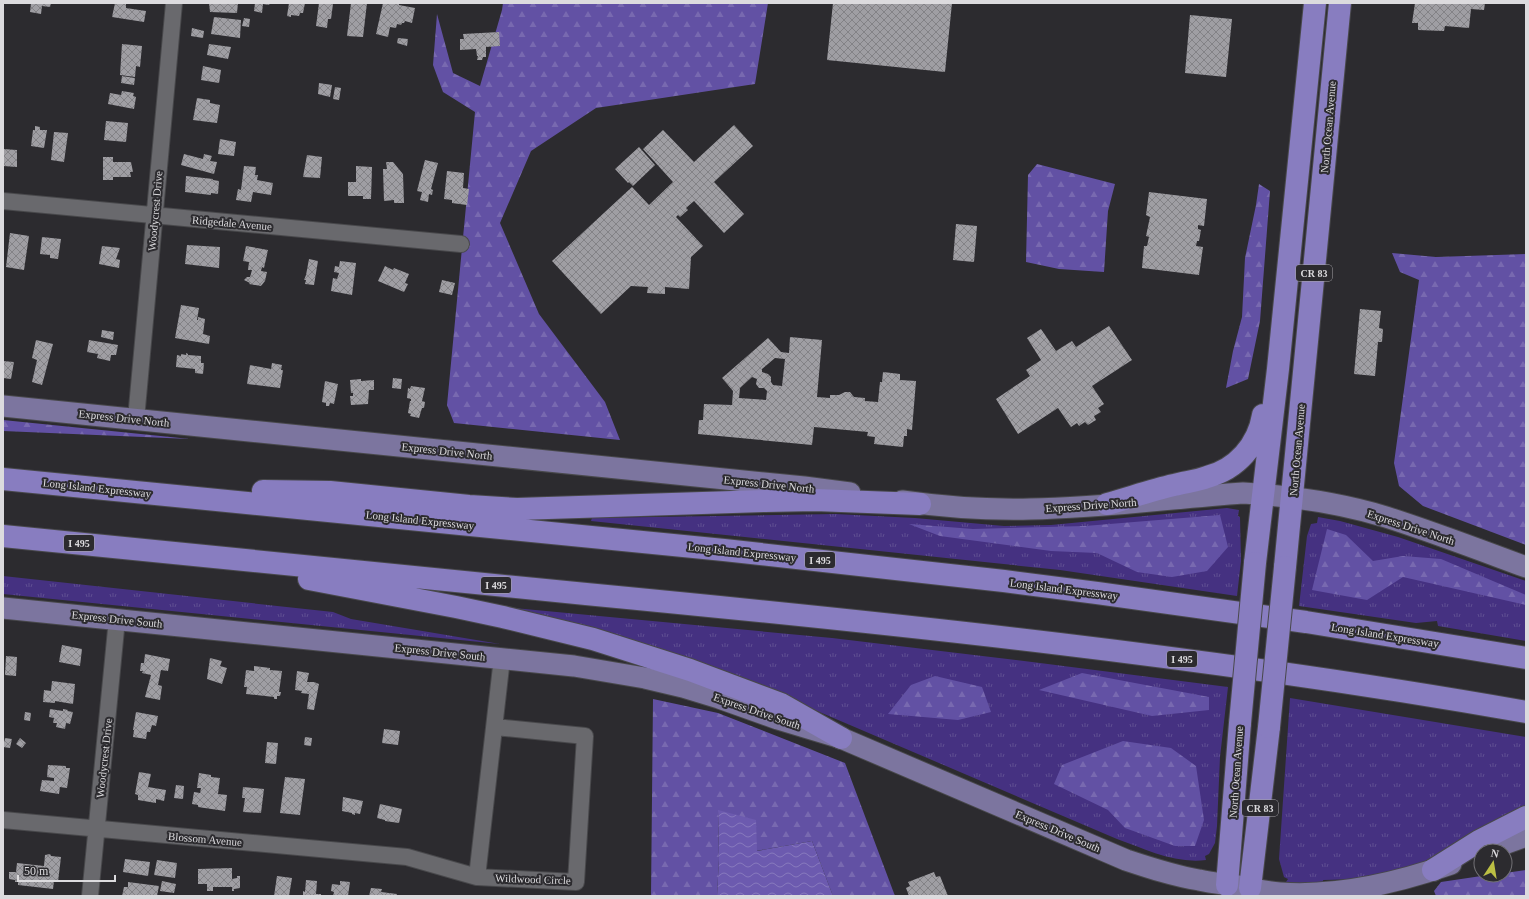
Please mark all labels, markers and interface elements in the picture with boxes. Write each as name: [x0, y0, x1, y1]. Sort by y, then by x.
street label: North Ocean Avenue: [1318, 81, 1338, 173]
street label: Woodycrest Drive: [146, 170, 164, 251]
street label: Ridgedale Avenue: [192, 214, 273, 232]
road number: CR 83: [1296, 265, 1332, 281]
street label: North Ocean Avenue: [1287, 404, 1307, 496]
street label: Express Drive North: [78, 407, 170, 429]
street label: Express Drive North: [401, 440, 493, 462]
street label: Express Drive North: [723, 473, 815, 495]
street label: Long Island Expressway: [42, 476, 152, 500]
street label: Express Drive North: [1045, 496, 1137, 514]
street label: Express Drive North: [1366, 507, 1457, 547]
street label: Long Island Expressway: [365, 508, 475, 532]
road number: I 495: [64, 535, 94, 551]
street label: Long Island Expressway: [687, 540, 797, 564]
road number: I 495: [805, 552, 835, 568]
street label: Long Island Expressway: [1009, 576, 1119, 602]
road number: I 495: [481, 577, 511, 593]
street label: Express Drive South: [71, 608, 163, 630]
street label: Long Island Expressway: [1330, 621, 1440, 650]
street label: Express Drive South: [394, 641, 486, 663]
road number: I 495: [1167, 651, 1197, 667]
street label: Express Drive South: [712, 691, 802, 732]
street label: Woodycrest Drive: [94, 717, 114, 798]
street label: North Ocean Avenue: [1227, 726, 1245, 818]
road number: CR 83: [1242, 800, 1278, 816]
street label: Express Drive South: [1014, 808, 1103, 855]
street label: Blossom Avenue: [168, 830, 243, 848]
north arrow: [1473, 843, 1513, 883]
text: N: [1490, 847, 1500, 860]
scale bar: [18, 857, 115, 883]
text: 50 m: [24, 864, 49, 878]
street label: Wildwood Circle: [495, 872, 571, 886]

